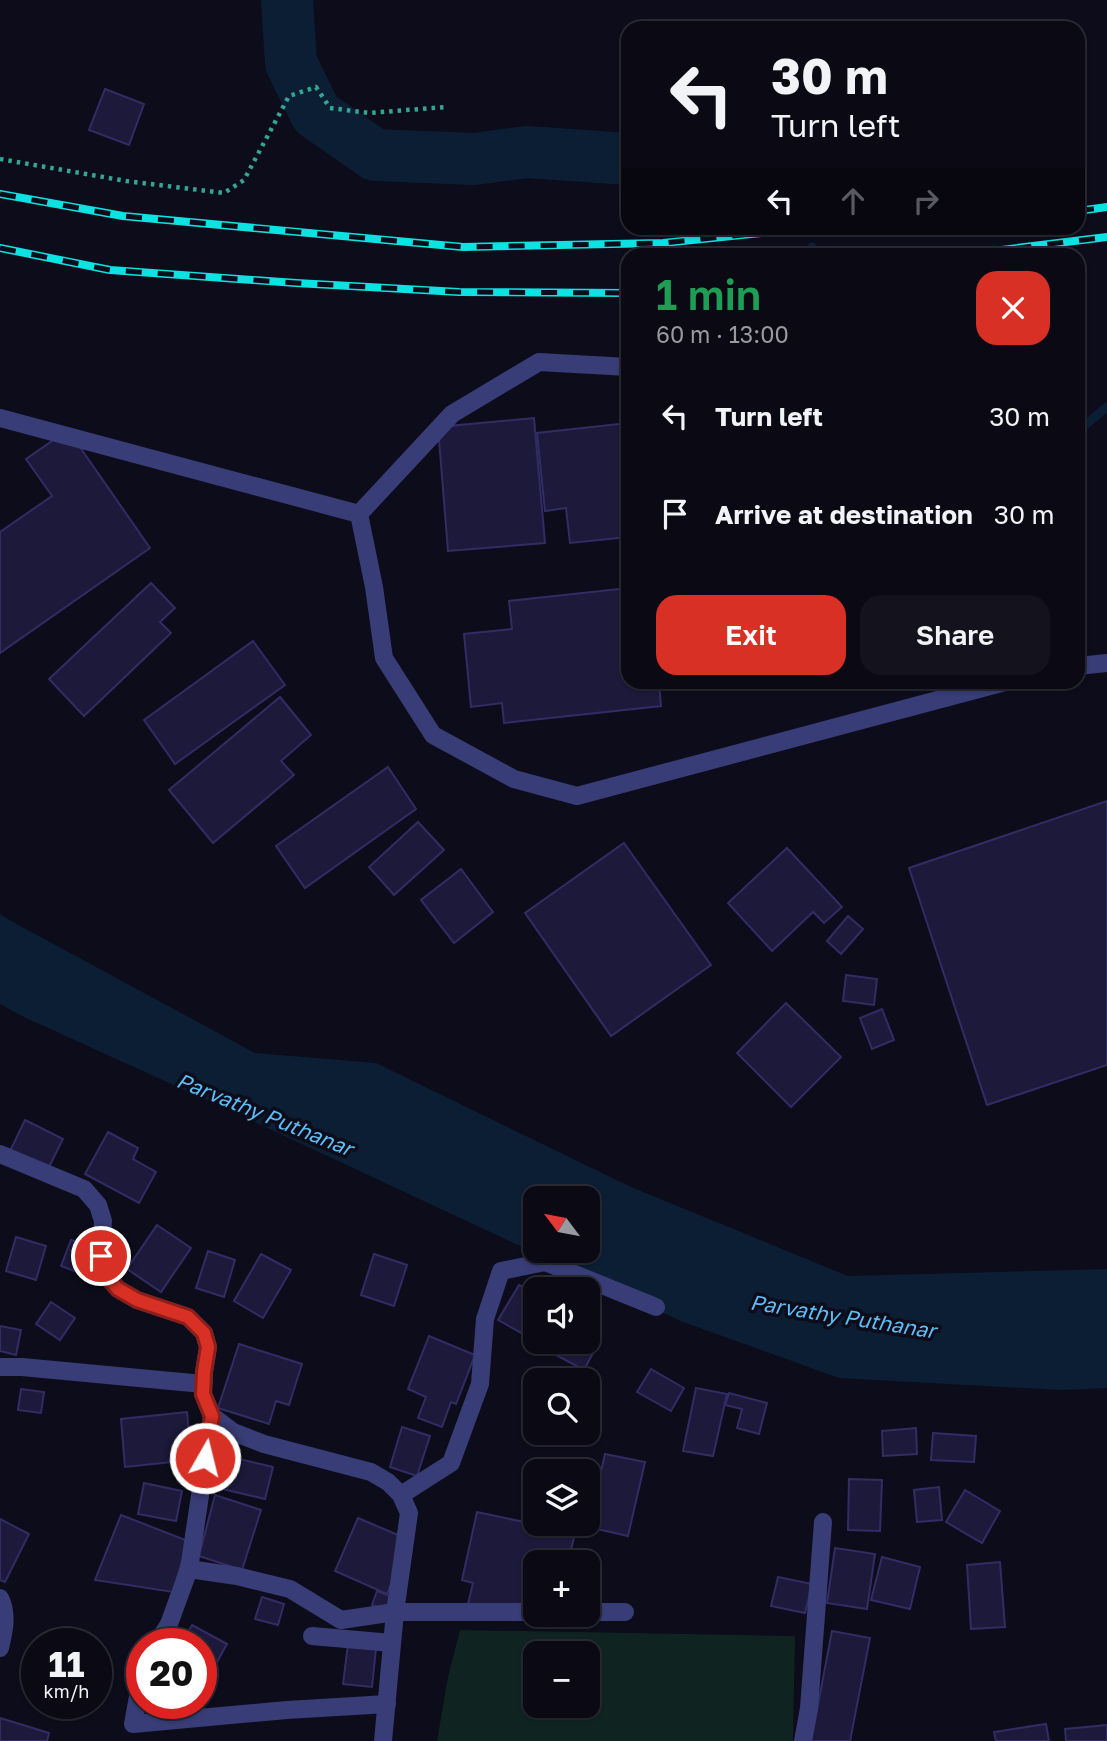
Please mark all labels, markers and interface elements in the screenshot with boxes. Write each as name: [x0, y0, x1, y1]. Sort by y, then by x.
text: 30 m: [771, 46, 888, 105]
icon: left: [656, 49, 747, 140]
text: Turn left: [771, 106, 900, 144]
icon: left: [761, 182, 799, 220]
icon: ahead: [834, 182, 872, 220]
icon: right: [907, 182, 945, 220]
text: 1 min: [656, 269, 761, 319]
button: close: [976, 271, 1050, 345]
text: 60 m · 13:00: [656, 320, 789, 348]
icon: left: [656, 397, 694, 435]
text: Turn left: [715, 401, 823, 432]
text: 30 m: [989, 401, 1050, 432]
icon: arrive: [656, 495, 694, 533]
text: Arrive at destination: [715, 499, 973, 530]
text: 30 m: [994, 499, 1055, 530]
button: Exit: [656, 595, 846, 675]
button: Share: [860, 595, 1050, 675]
water label: Parvathy Puthanar: [173, 1067, 359, 1162]
north arrow: [523, 1186, 600, 1264]
map controls: [523, 1186, 600, 1718]
pin: [71, 1226, 131, 1286]
icon: arrive: [82, 1237, 120, 1275]
button: sound: [523, 1277, 600, 1354]
water label: Parvathy Puthanar: [748, 1288, 940, 1344]
button: search: [523, 1368, 600, 1445]
position arrow: [168, 1421, 242, 1495]
button: layers: [523, 1459, 600, 1536]
button: +: [523, 1550, 600, 1627]
speed limit sign: 20: [126, 1628, 217, 1719]
button: −: [523, 1641, 600, 1718]
text: 11: [48, 1643, 85, 1685]
text: km/h: [44, 1680, 89, 1702]

